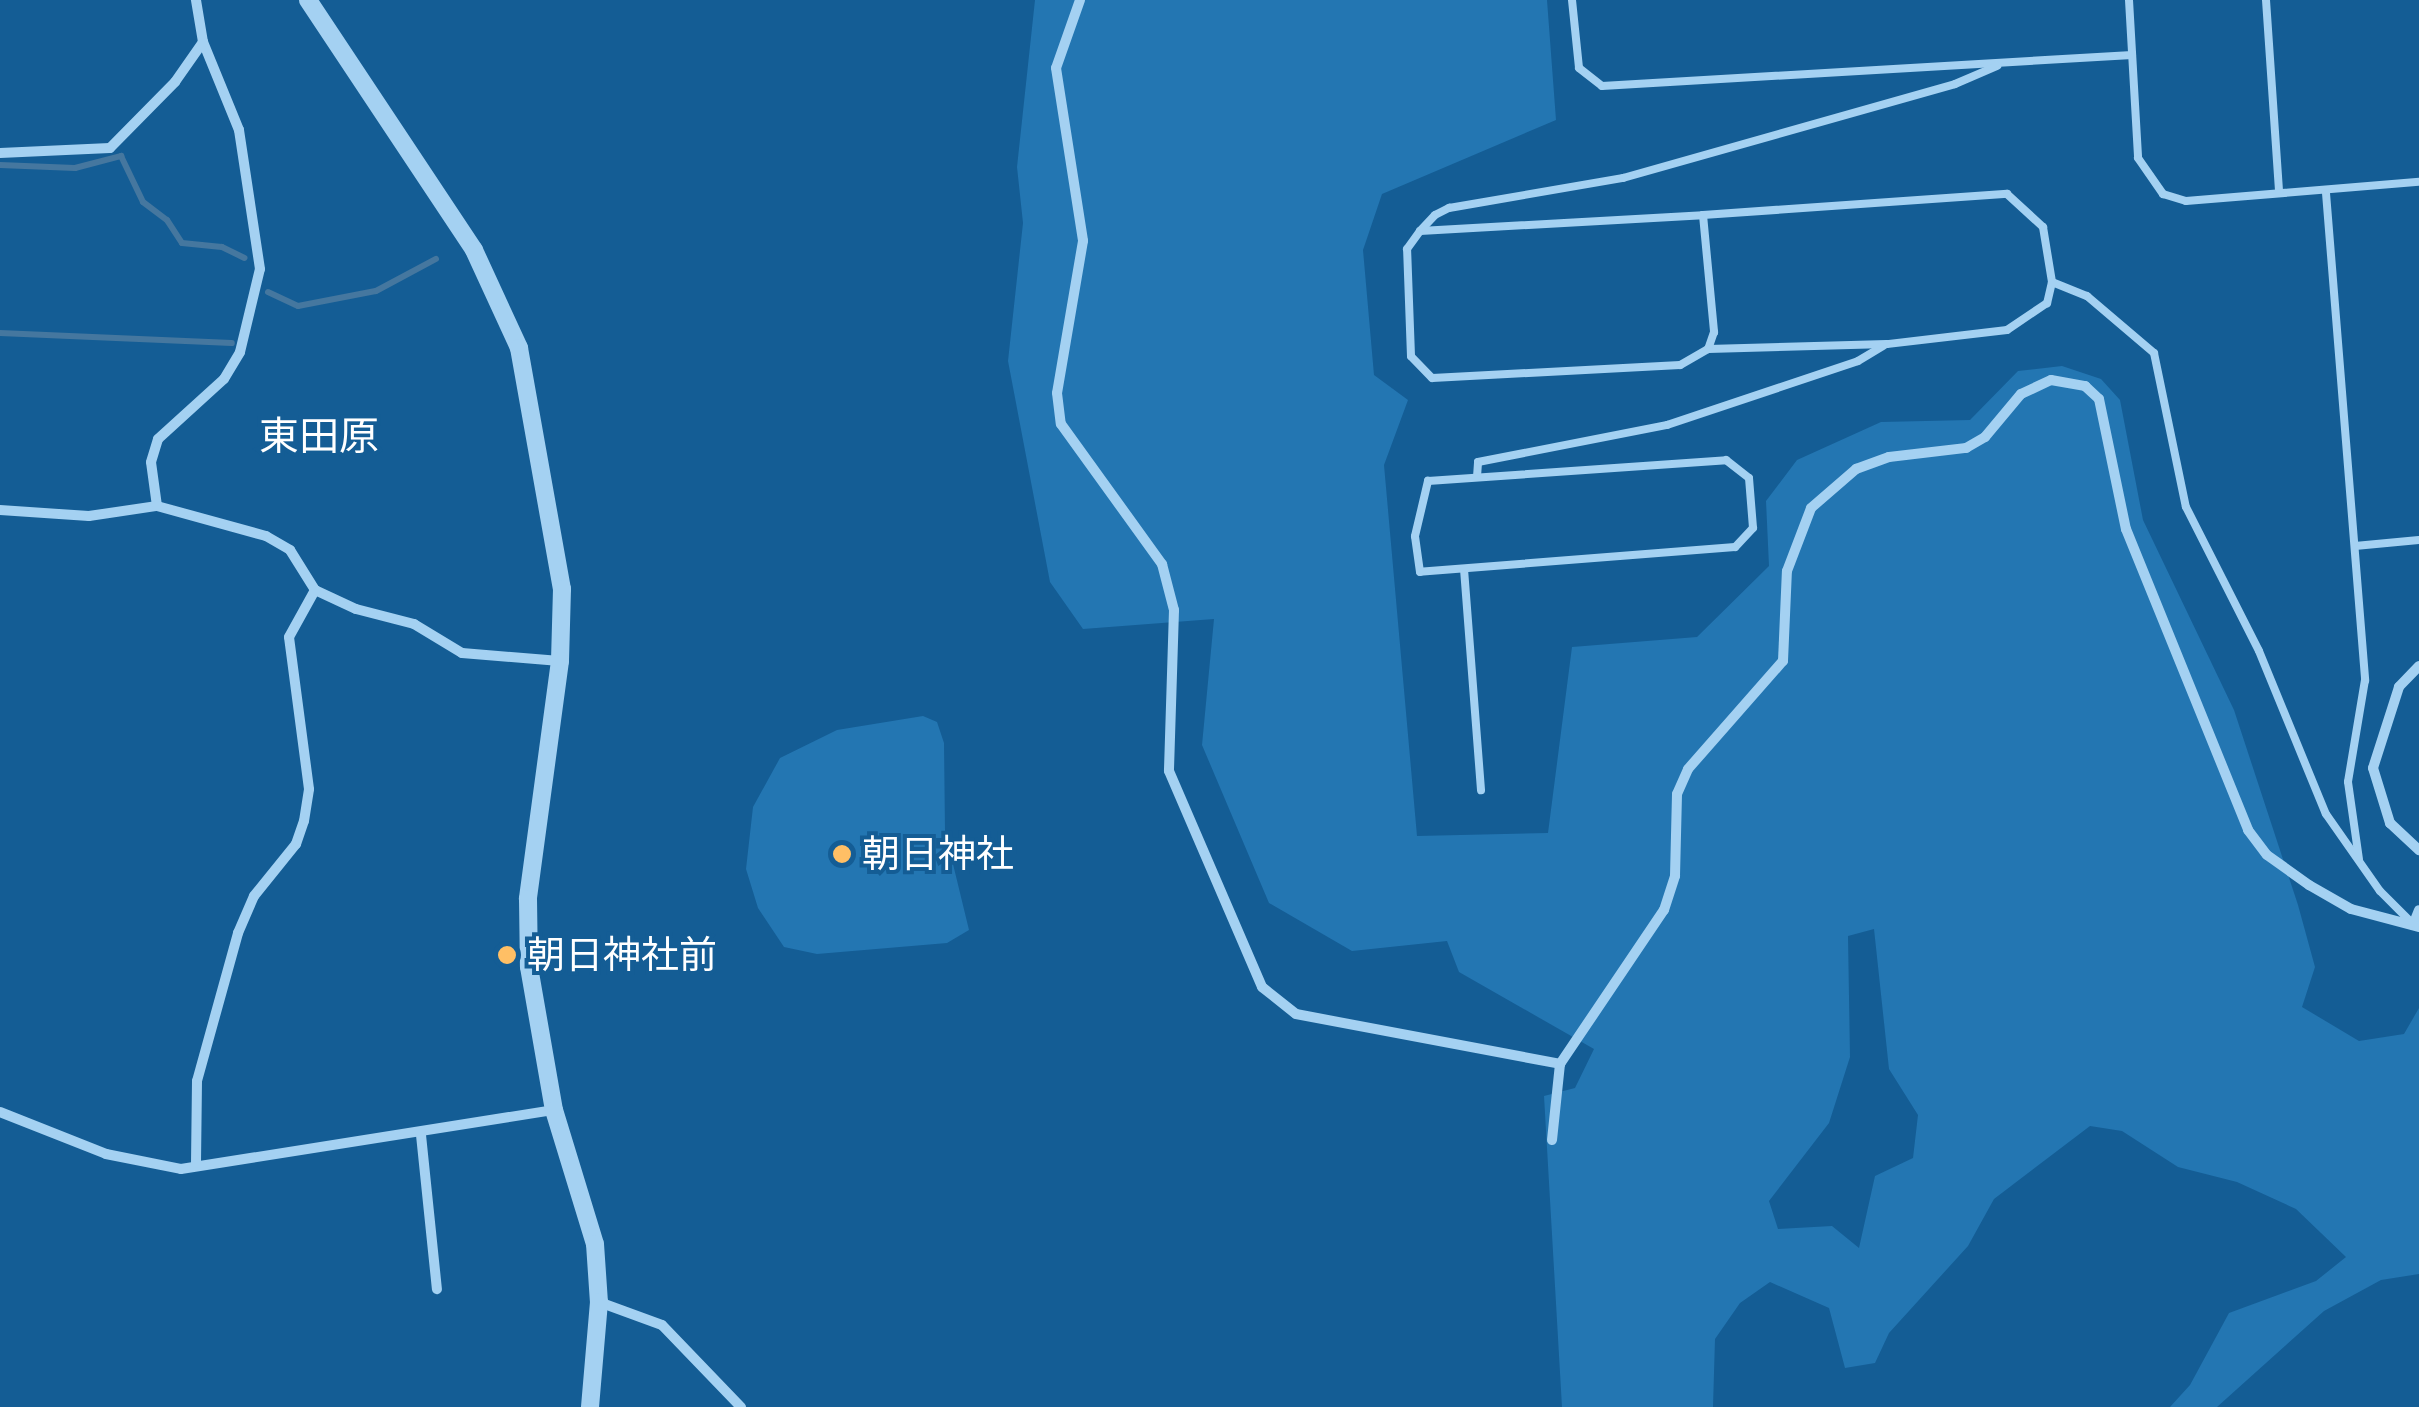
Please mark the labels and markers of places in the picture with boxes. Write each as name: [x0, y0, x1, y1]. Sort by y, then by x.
place label: 朝日神社: [862, 831, 1014, 877]
marker: 朝日神社: [831, 843, 853, 865]
place label: 朝日神社前: [527, 932, 717, 978]
marker: 朝日神社前: [496, 944, 518, 966]

